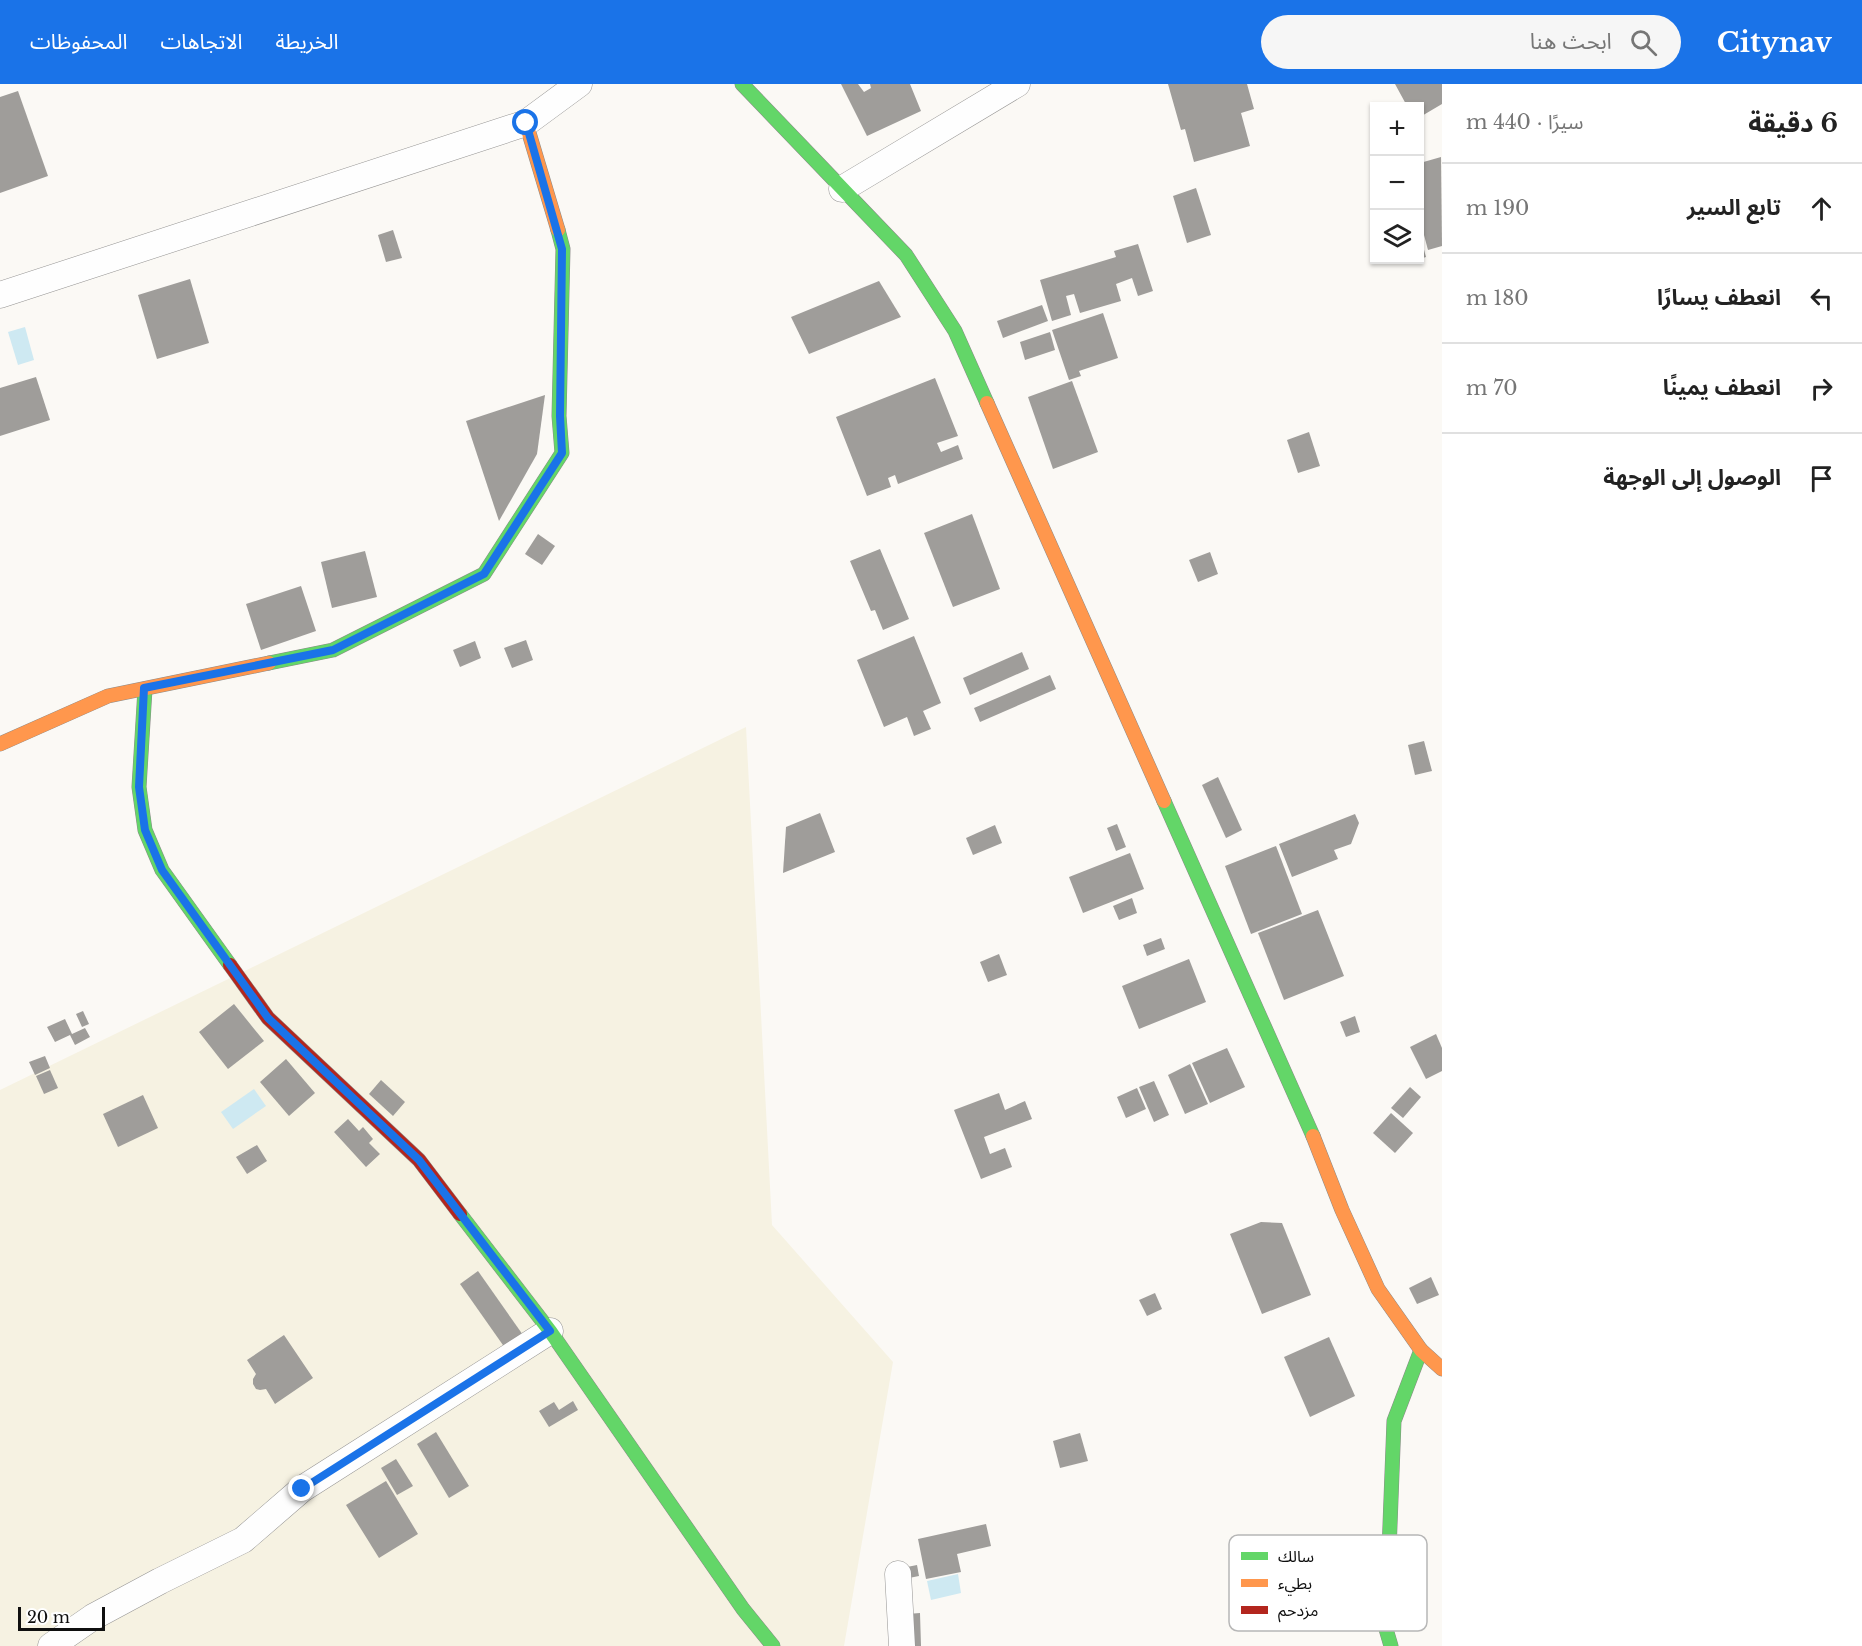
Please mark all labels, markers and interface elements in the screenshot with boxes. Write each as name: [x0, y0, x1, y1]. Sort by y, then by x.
search box: [1261, 15, 1681, 69]
text: Citynav: [1717, 25, 1832, 60]
icon: search: [1627, 26, 1660, 59]
text: ابحث هنا: [1530, 28, 1612, 55]
text: المحفوظات: [30, 29, 127, 55]
text: الاتجاهات: [160, 29, 242, 55]
text: الخريطة: [275, 29, 338, 55]
map controls: [1370, 102, 1424, 264]
button: +: [1370, 102, 1424, 156]
text: 6 دقيقة: [1748, 107, 1838, 139]
route start: [512, 109, 538, 135]
text: سيرًا · 440 m: [1466, 110, 1583, 134]
button: −: [1370, 156, 1424, 210]
icon: ahead: [1805, 192, 1838, 225]
text: تابع السير: [1687, 194, 1781, 221]
text: 190 m: [1466, 196, 1529, 220]
button: layers: [1370, 210, 1424, 264]
icon: left: [1805, 282, 1838, 315]
text: انعطف يسارًا: [1657, 284, 1781, 311]
text: 180 m: [1466, 286, 1529, 310]
icon: right: [1805, 372, 1838, 405]
text: انعطف يمينًا: [1663, 374, 1781, 401]
text: 70 m: [1466, 376, 1518, 400]
icon: arrive: [1805, 462, 1838, 495]
text: الوصول إلى الوجهة: [1603, 464, 1781, 491]
route end: [288, 1475, 314, 1501]
legend: [1229, 1535, 1427, 1631]
text: سالك: [1278, 1546, 1314, 1566]
text: بطيء: [1278, 1573, 1312, 1596]
text: مزدحم: [1278, 1600, 1318, 1623]
scale bar: [18, 1604, 105, 1632]
text: 20 m: [27, 1607, 70, 1627]

